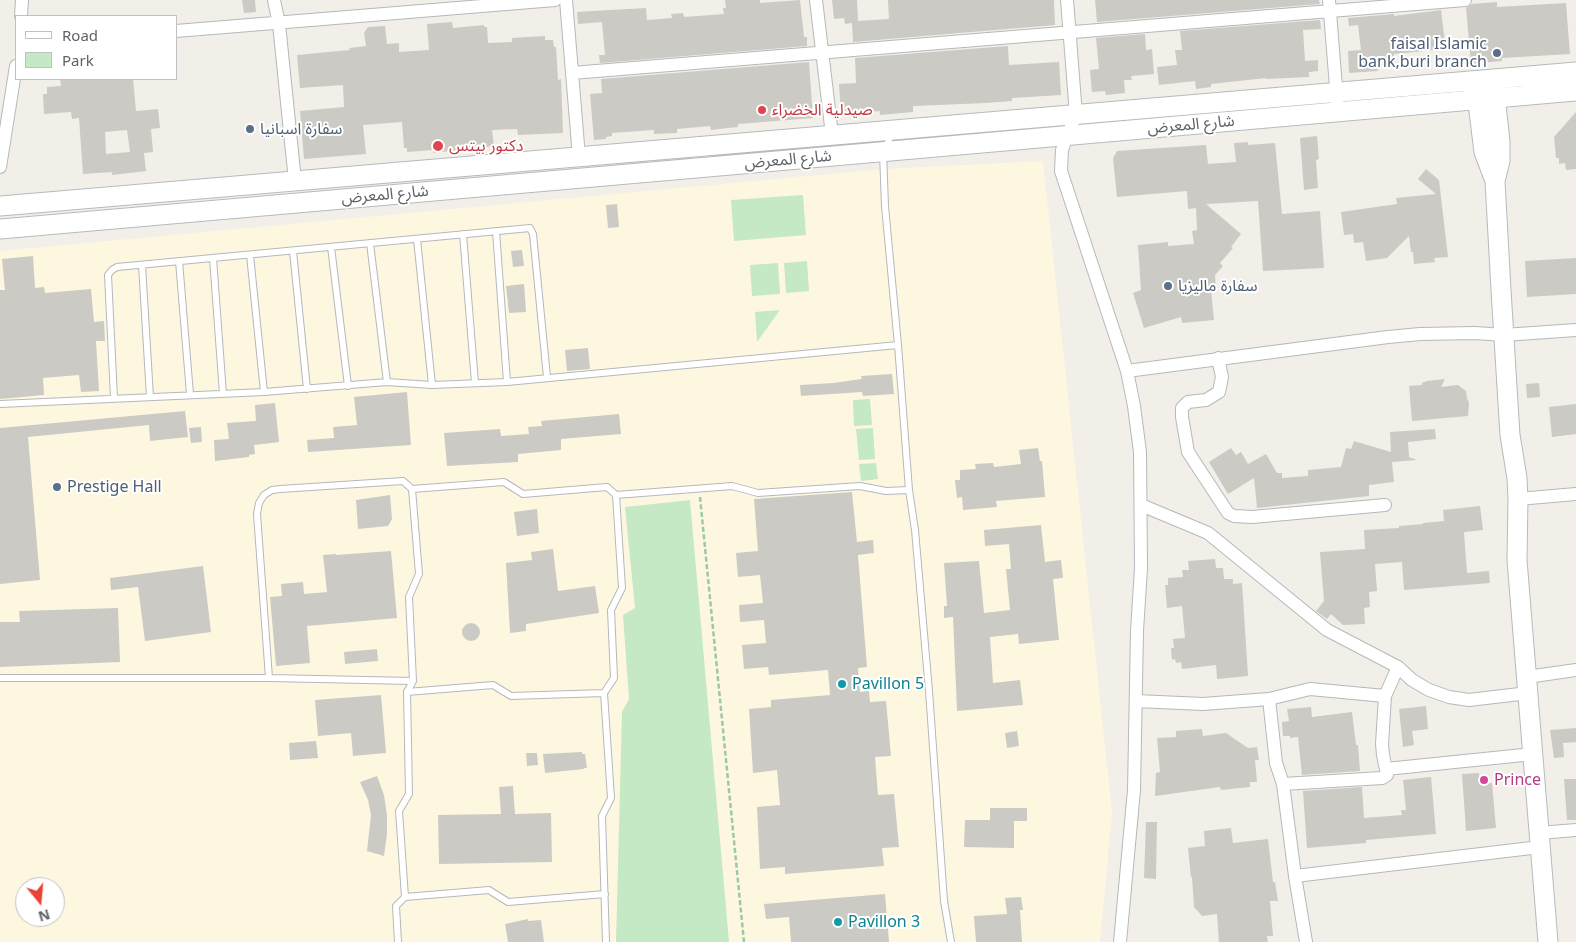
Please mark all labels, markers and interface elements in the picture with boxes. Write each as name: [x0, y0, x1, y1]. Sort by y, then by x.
legend: [15, 15, 178, 80]
text: Road: [62, 25, 98, 45]
place label: faisal Islamic bank,buri branch: [1358, 34, 1487, 72]
marker: faisal Islamic bank,buri branch: [1491, 47, 1503, 59]
text: Park: [62, 50, 94, 70]
place label: صيدلية الخضراء: [772, 100, 873, 120]
marker: صيدلية الخضراء: [756, 104, 768, 116]
street label: شارع المعرض: [1147, 112, 1235, 138]
place label: سفارة اسبانيا: [260, 119, 342, 139]
marker: سفارة اسبانيا: [244, 123, 256, 135]
place label: دكتور بيتس: [449, 136, 523, 156]
marker: دكتور بيتس: [431, 139, 445, 153]
street label: شارع المعرض: [744, 147, 832, 173]
street label: شارع المعرض: [341, 182, 429, 208]
place label: سفارة ماليزيا: [1178, 276, 1257, 296]
marker: سفارة ماليزيا: [1162, 280, 1174, 292]
place label: Prestige Hall: [67, 477, 162, 497]
marker: Prestige Hall: [51, 481, 63, 493]
place label: Pavillon 5: [852, 674, 924, 694]
marker: Pavillon 5: [836, 678, 848, 690]
place label: Prince: [1494, 770, 1541, 790]
marker: Prince: [1478, 774, 1490, 786]
north arrow: [15, 877, 65, 927]
text: N: [36, 905, 52, 927]
place label: Pavillon 3: [848, 912, 920, 932]
marker: Pavillon 3: [832, 916, 844, 928]

